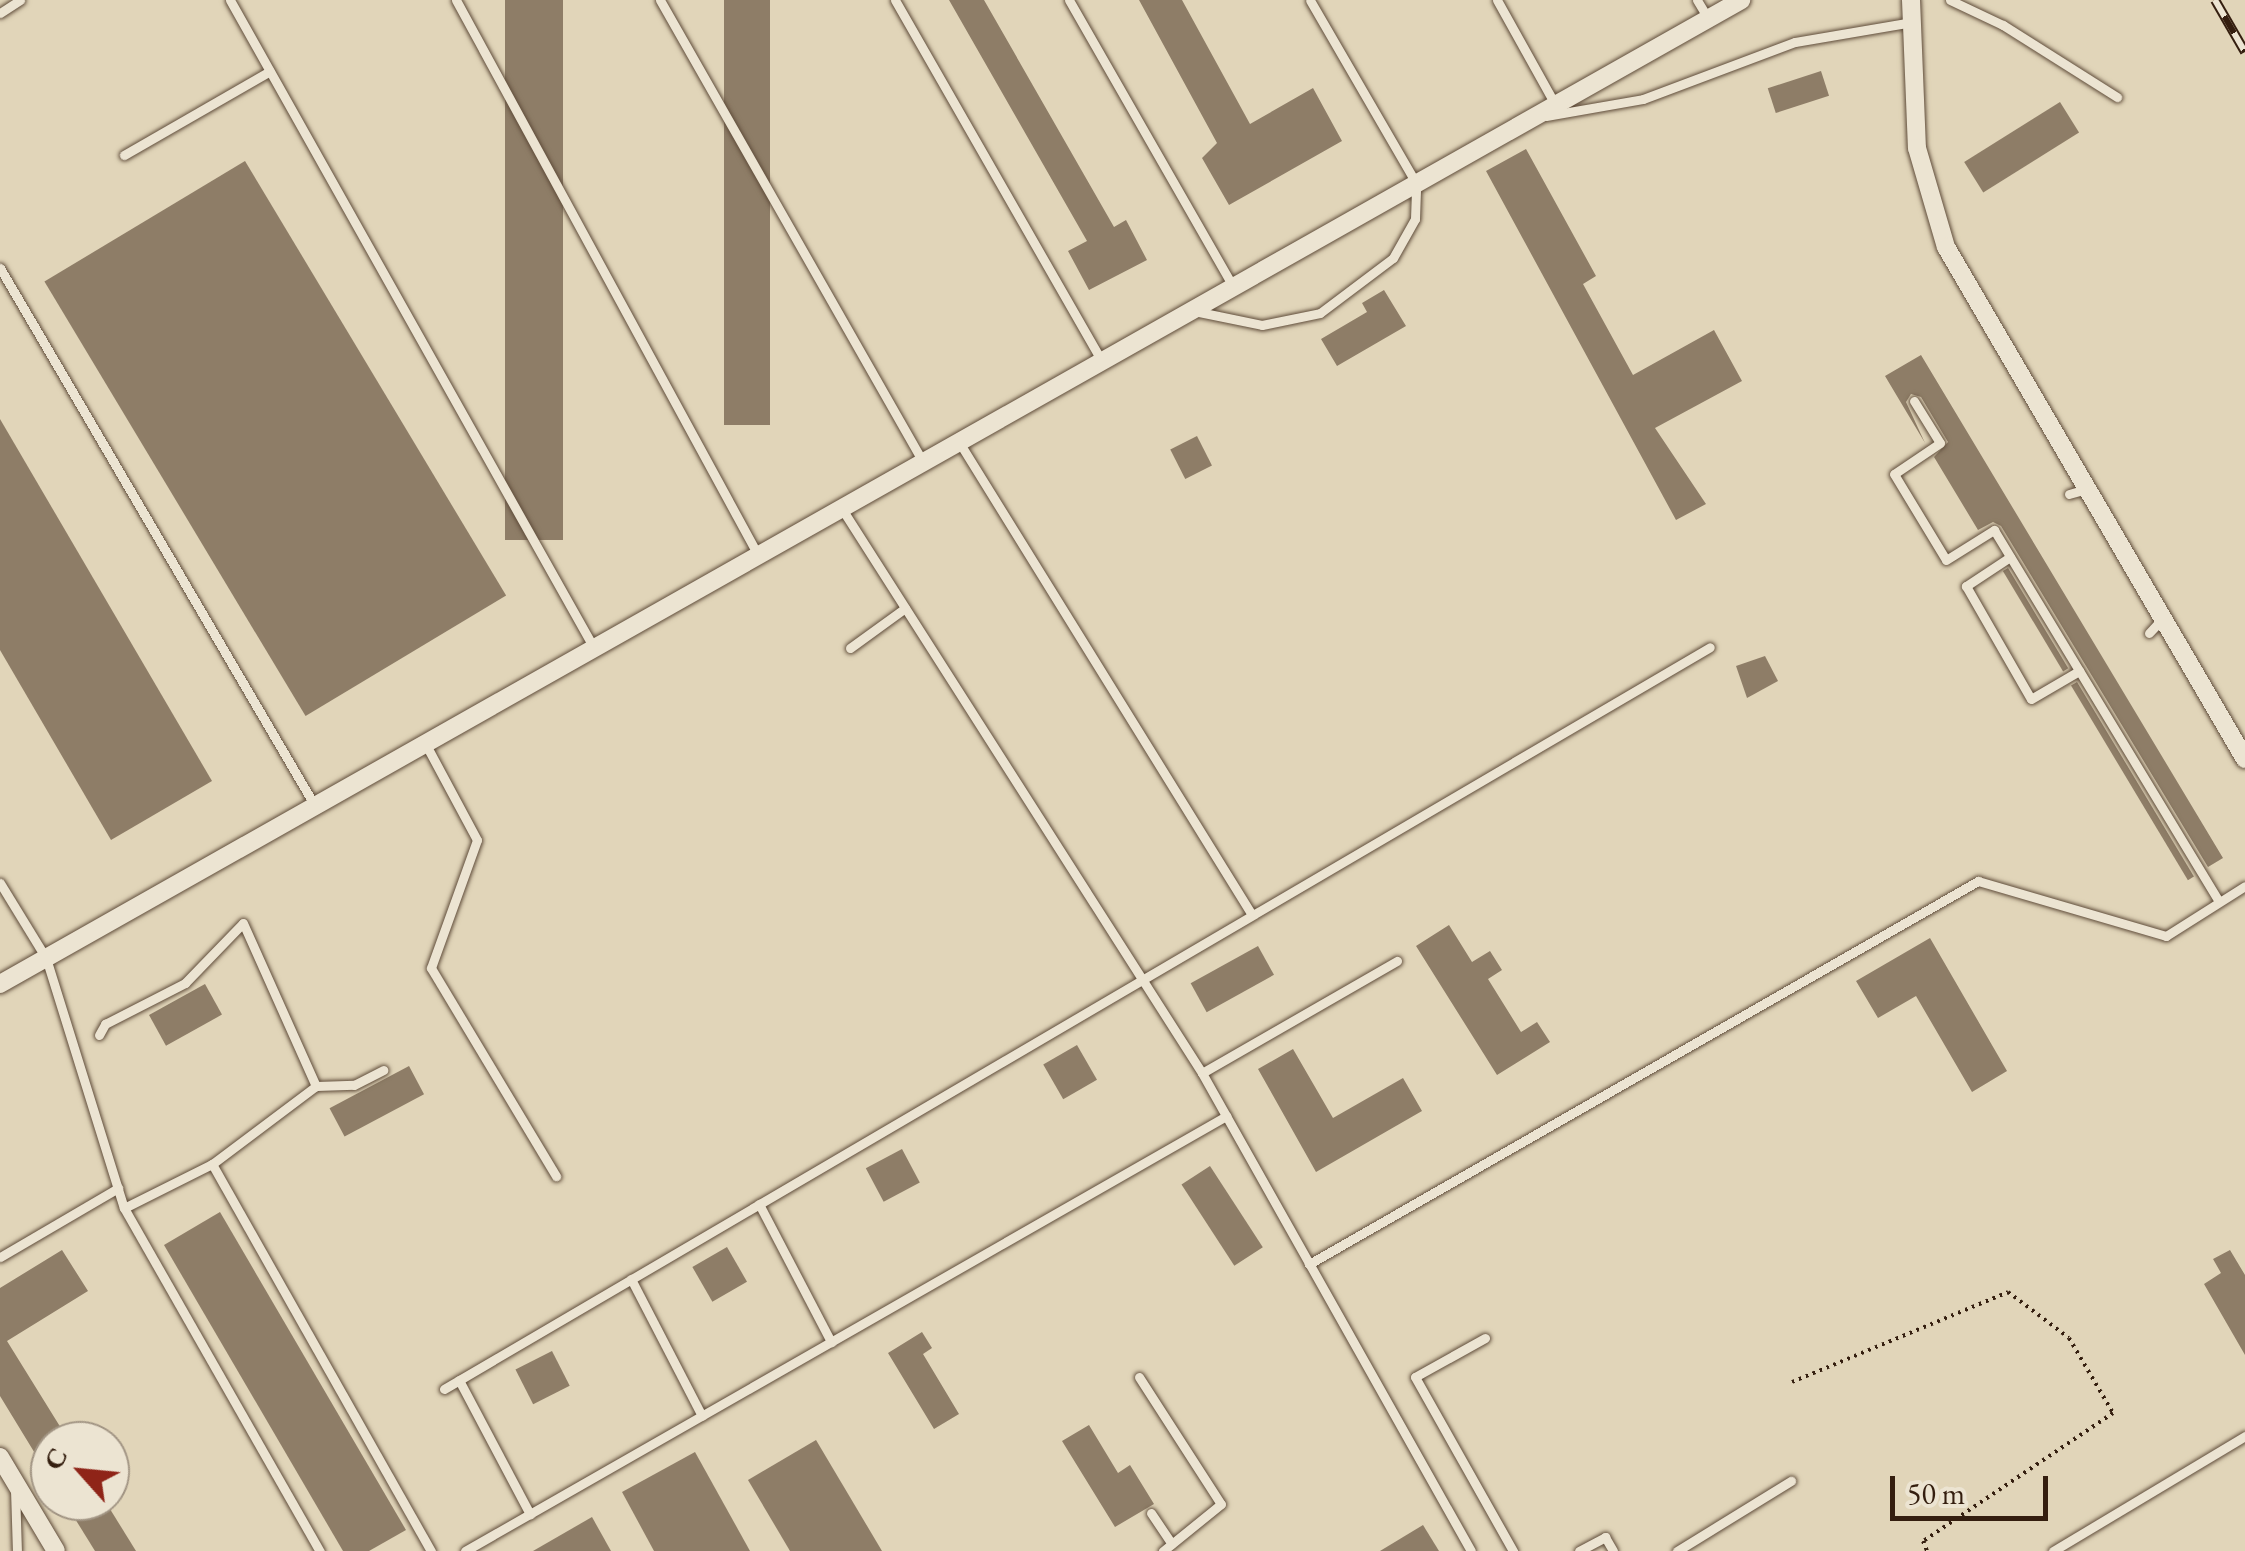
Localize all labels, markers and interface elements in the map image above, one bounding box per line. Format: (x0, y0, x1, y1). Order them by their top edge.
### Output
north arrow (30, 1421, 130, 1521)
text: С (35, 1441, 76, 1475)
scale bar (1895, 1456, 2052, 1518)
text: 50 m (1907, 1474, 1965, 1513)

